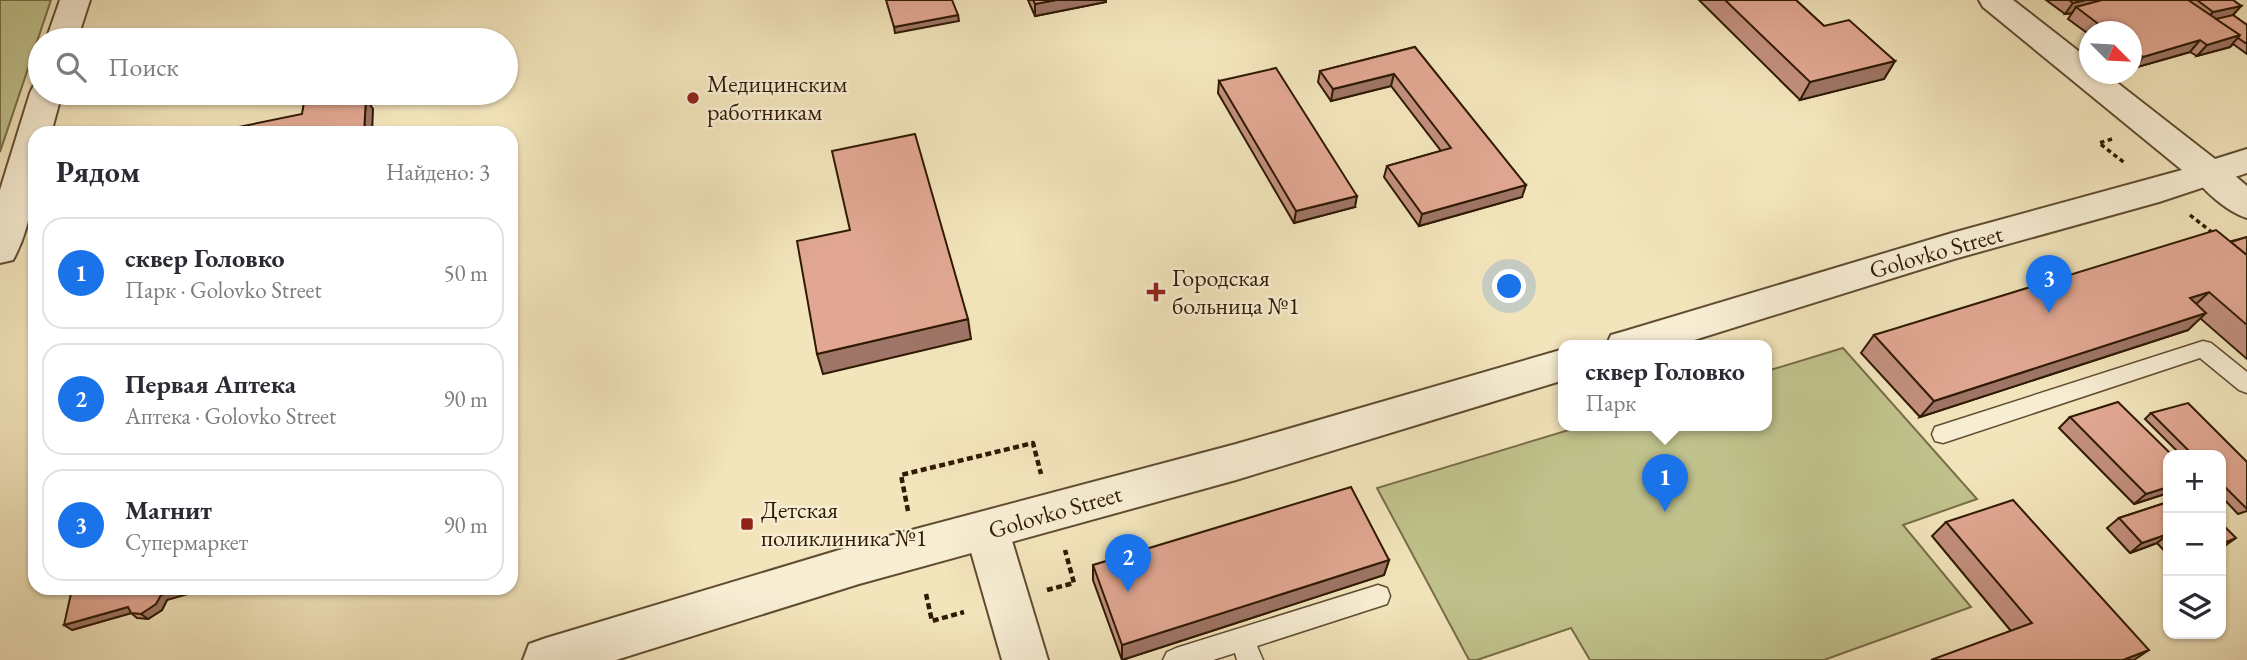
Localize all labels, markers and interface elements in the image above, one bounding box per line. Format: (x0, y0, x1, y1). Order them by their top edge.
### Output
north arrow (2079, 21, 2142, 84)
search box (28, 28, 518, 105)
icon: search (52, 48, 90, 86)
text: Поиск (108, 50, 179, 84)
place label: Медицинским работникам (707, 68, 847, 127)
marker: Медицинским работникам (685, 90, 701, 106)
text: Рядом (56, 152, 140, 191)
text: Найдено: 3 (386, 157, 490, 187)
street label: Golovko Street (1866, 218, 2007, 285)
text: сквер Головко (125, 241, 285, 275)
pin: 3 (2026, 255, 2072, 313)
text: 1 (75, 258, 87, 288)
text: 50 m (443, 258, 488, 288)
place label: Городская больница №1 (1172, 262, 1300, 321)
your location (1492, 269, 1526, 303)
text: Парк · Golovko Street (125, 275, 322, 305)
marker: Городская больница №1 (1146, 282, 1166, 302)
popup (1558, 340, 1772, 431)
text: сквер Головко (1585, 354, 1745, 388)
text: Первая Аптека (125, 367, 296, 401)
text: 2 (75, 384, 87, 414)
text: 90 m (443, 384, 488, 414)
text: Парк (1585, 388, 1636, 418)
text: Аптека · Golovko Street (125, 401, 336, 431)
map controls (2163, 450, 2226, 639)
button: + (2163, 450, 2226, 513)
pin: 1 (1642, 454, 1688, 512)
street label: Golovko Street (985, 478, 1126, 545)
text: Магнит (125, 493, 212, 527)
place label: Детская поликлиника №1 (761, 494, 927, 553)
text: 3 (75, 510, 87, 540)
text: 90 m (443, 510, 488, 540)
button: − (2163, 513, 2226, 576)
marker: Детская поликлиника №1 (739, 516, 755, 532)
text: Супермаркет (125, 527, 248, 557)
pin: 2 (1105, 534, 1151, 592)
button: layers (2163, 576, 2226, 639)

